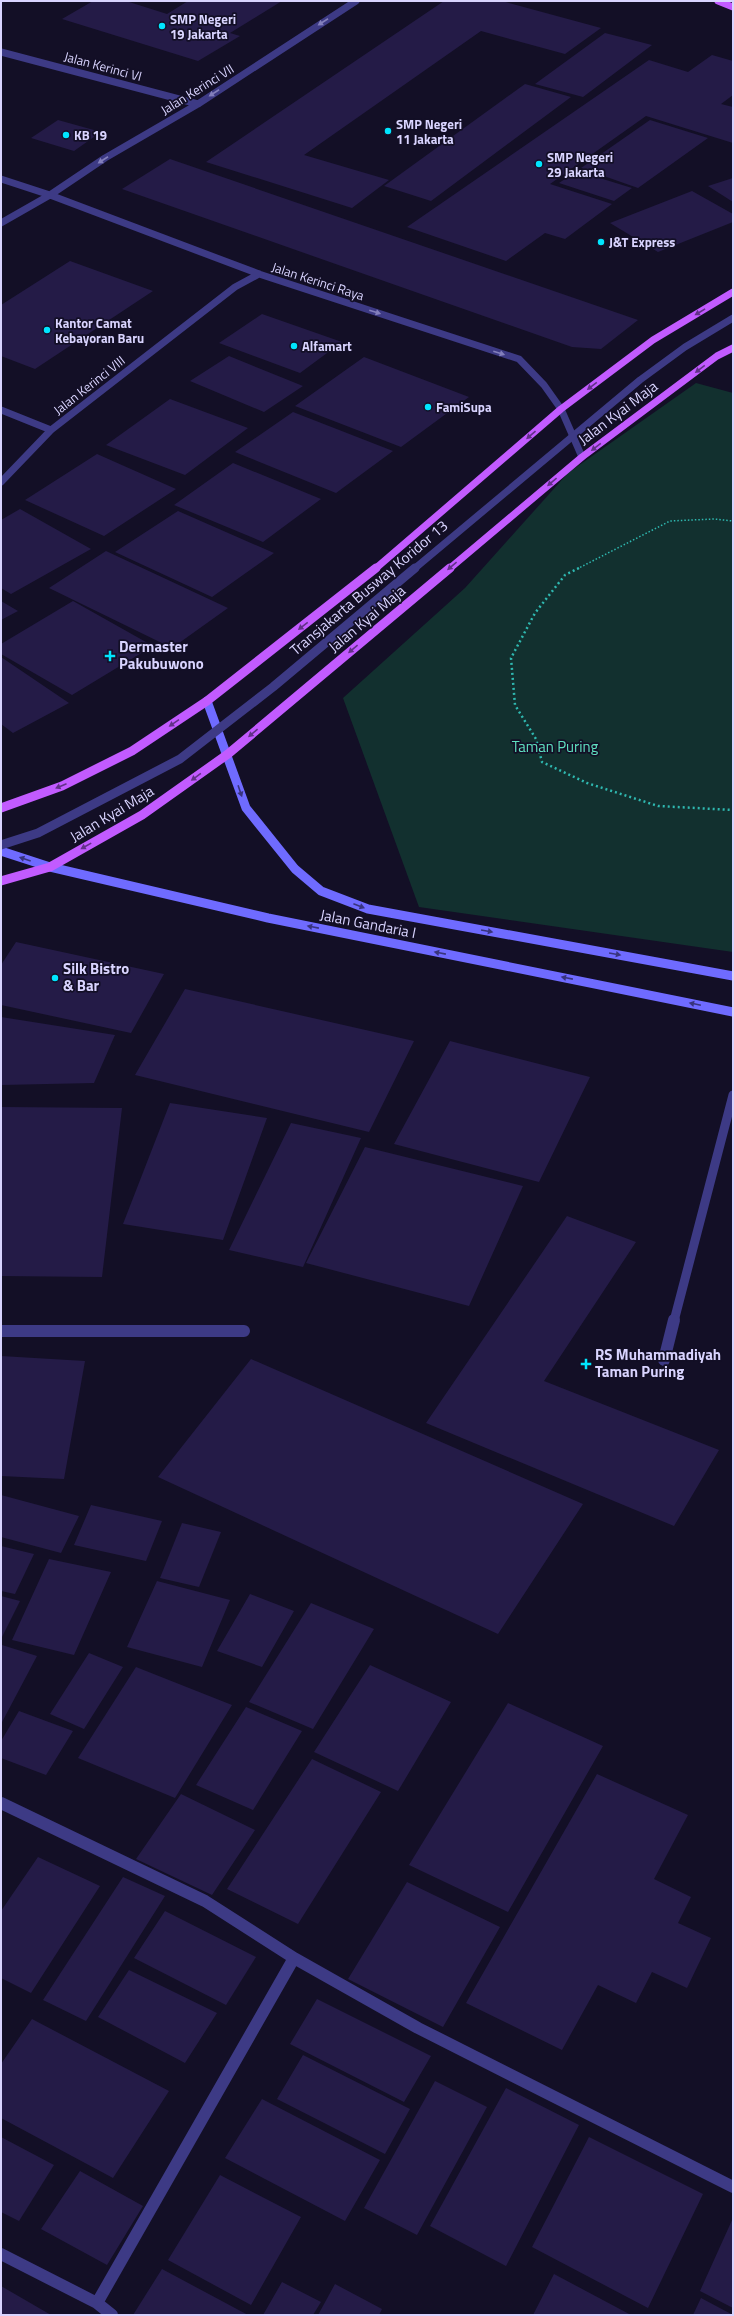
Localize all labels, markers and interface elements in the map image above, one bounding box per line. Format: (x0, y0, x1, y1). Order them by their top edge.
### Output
place label: SMP Negeri 19 Jakarta (170, 9, 236, 44)
one-way arrow (318, 18, 328, 26)
marker: SMP Negeri 19 Jakarta (157, 21, 167, 31)
street label: Jalan Kerinci VI (62, 46, 144, 86)
street label: Jalan Kerinci VII (156, 59, 238, 119)
one-way arrow (209, 89, 219, 97)
place label: SMP Negeri 11 Jakarta (396, 114, 462, 149)
place label: KB 19 (74, 125, 107, 145)
marker: SMP Negeri 11 Jakarta (383, 126, 393, 136)
marker: KB 19 (61, 130, 71, 140)
place label: SMP Negeri 29 Jakarta (547, 147, 613, 182)
one-way arrow (97, 156, 109, 163)
marker: SMP Negeri 29 Jakarta (534, 159, 544, 169)
place label: J&T Express (609, 232, 675, 252)
marker: J&T Express (596, 237, 606, 247)
street label: Jalan Kerinci Raya (269, 257, 367, 306)
one-way arrow (694, 309, 706, 316)
one-way arrow (370, 310, 382, 316)
place label: Kantor Camat Kebayoran Baru (55, 313, 144, 348)
marker: Kantor Camat Kebayoran Baru (42, 325, 52, 335)
place label: Alfamart (302, 336, 352, 356)
marker: Alfamart (289, 341, 299, 351)
one-way arrow (493, 350, 505, 356)
street label: Jalan Kerinci VIII (49, 351, 129, 419)
one-way arrow (695, 365, 706, 373)
street label: Jalan Kyai Maja (573, 375, 663, 450)
one-way arrow (587, 382, 598, 390)
place label: FamiSupa (436, 397, 492, 417)
marker: FamiSupa (423, 402, 433, 412)
one-way arrow (526, 430, 537, 439)
one-way arrow (591, 442, 602, 451)
one-way arrow (547, 478, 557, 487)
street label: Transjakarta Busway Koridor 13 (285, 514, 453, 661)
one-way arrow (447, 561, 458, 570)
street label: Jalan Kyai Maja (323, 579, 411, 658)
one-way arrow (297, 621, 308, 630)
place label: Dermaster Pakubuwono (119, 635, 204, 675)
one-way arrow (347, 645, 358, 654)
marker: Dermaster Pakubuwono (104, 650, 116, 662)
one-way arrow (169, 719, 179, 727)
one-way arrow (248, 728, 258, 737)
park label: Taman Puring (512, 735, 599, 758)
one-way arrow (191, 772, 201, 780)
street label: Jalan Kyai Maja (65, 779, 159, 848)
one-way arrow (55, 783, 66, 789)
one-way arrow (237, 785, 243, 797)
one-way arrow (81, 843, 92, 850)
one-way arrow (19, 856, 31, 862)
street label: Jalan Gandaria I (318, 903, 418, 944)
one-way arrow (354, 904, 366, 910)
one-way arrow (306, 924, 319, 930)
one-way arrow (481, 928, 493, 934)
one-way arrow (434, 949, 446, 955)
one-way arrow (609, 952, 621, 958)
place label: Silk Bistro & Bar (63, 957, 129, 997)
marker: Silk Bistro & Bar (50, 973, 60, 983)
one-way arrow (561, 975, 574, 981)
one-way arrow (689, 1001, 701, 1007)
place label: RS Muhammadiyah Taman Puring (595, 1343, 721, 1383)
marker: RS Muhammadiyah Taman Puring (580, 1358, 592, 1370)

